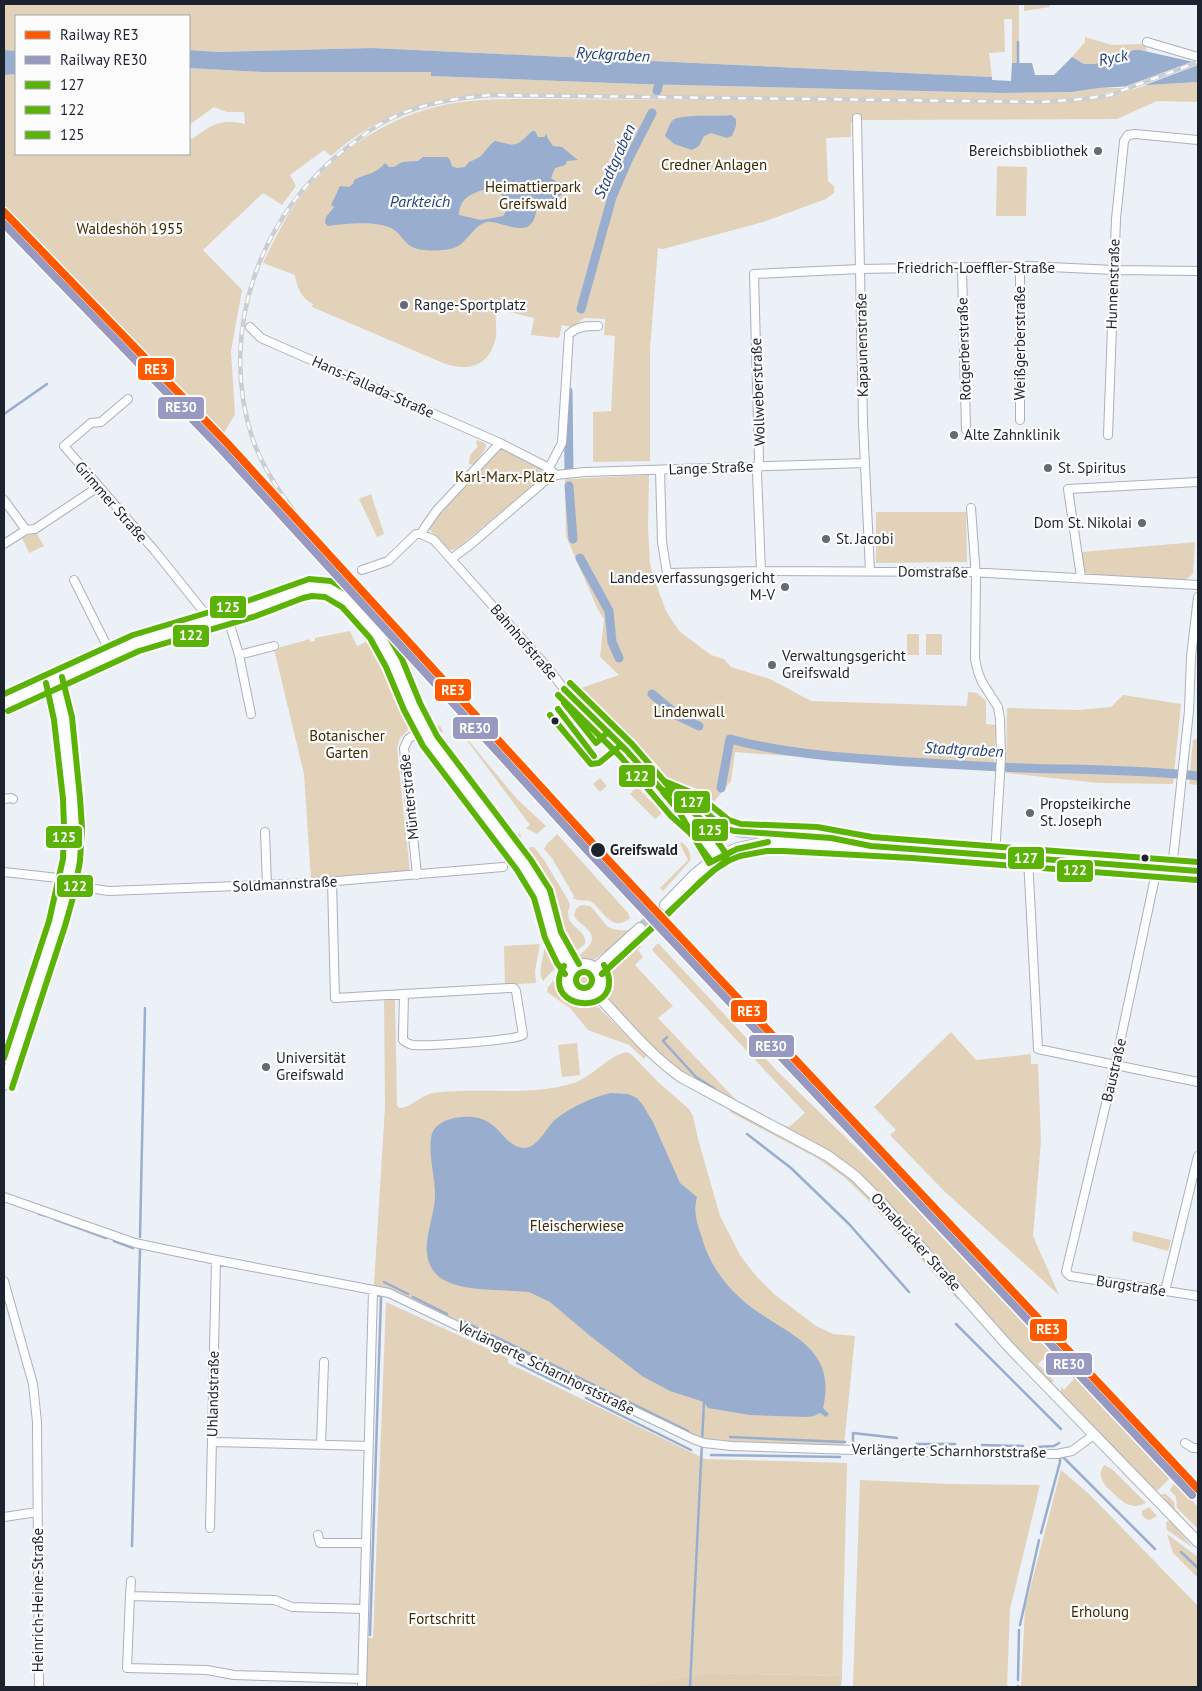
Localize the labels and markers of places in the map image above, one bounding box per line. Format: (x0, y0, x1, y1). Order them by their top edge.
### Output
place label: Bereichsbibliothek (969, 141, 1089, 160)
marker: Bereichsbibliothek (1092, 145, 1104, 157)
place label: Range-Sportplatz (414, 295, 526, 314)
marker: Range-Sportplatz (398, 299, 410, 311)
place label: Alte Zahnklinik (964, 425, 1061, 444)
marker: Alte Zahnklinik (948, 429, 960, 441)
place label: St. Spiritus (1058, 458, 1126, 477)
marker: St. Spiritus (1042, 462, 1054, 474)
place label: Dom St. Nikolai (1034, 513, 1132, 532)
marker: Dom St. Nikolai (1136, 517, 1148, 529)
place label: St. Jacobi (836, 529, 894, 548)
marker: St. Jacobi (820, 533, 832, 545)
place label: Landesverfassungsgericht M-V (610, 568, 775, 604)
marker: Landesverfassungsgericht M-V (779, 581, 791, 593)
place label: Verwaltungsgericht Greifswald (781, 646, 906, 682)
marker: Verwaltungsgericht Greifswald (766, 659, 778, 671)
unlabelled marker (550, 716, 560, 726)
place label: Propsteikirche St. Joseph (1040, 794, 1131, 830)
marker: Propsteikirche St. Joseph (1024, 807, 1036, 819)
place label: Greifswald (610, 840, 678, 859)
marker: Greifswald (589, 841, 607, 859)
unlabelled marker (1140, 853, 1150, 863)
place label: Universität Greifswald (276, 1048, 346, 1084)
marker: Universität Greifswald (260, 1061, 272, 1073)

